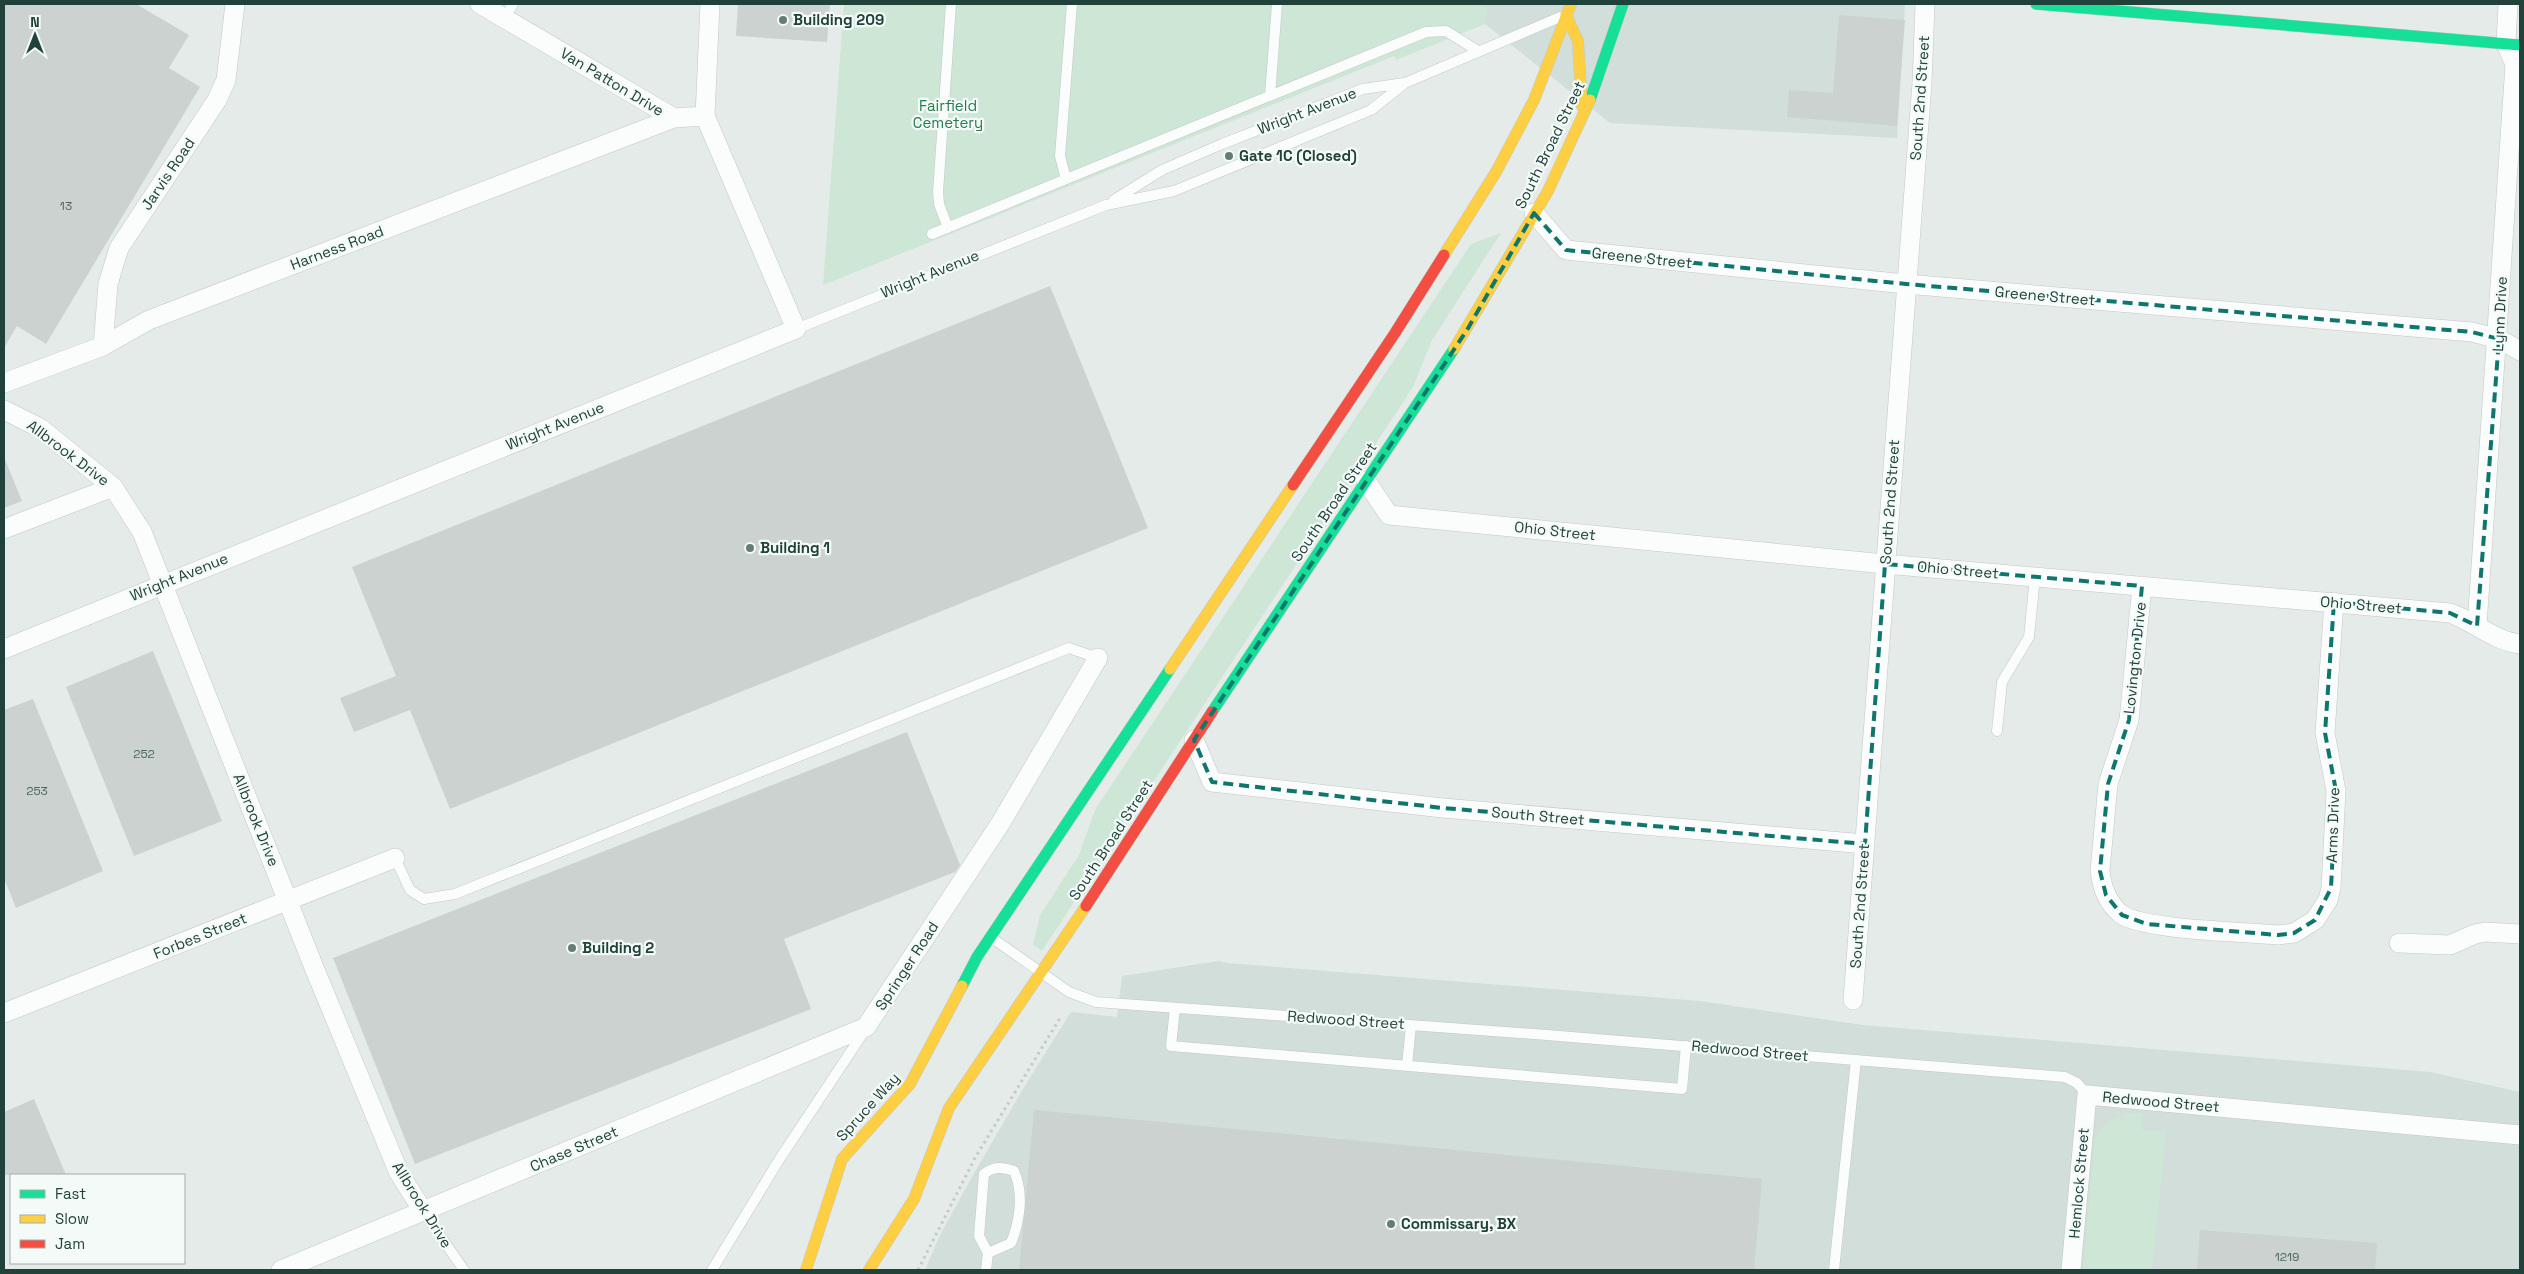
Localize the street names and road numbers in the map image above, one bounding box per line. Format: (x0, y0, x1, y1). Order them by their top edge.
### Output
street label: South 2nd Street (1906, 35, 1933, 161)
street label: Van Patton Drive (557, 43, 668, 120)
street label: South Broad Street (1510, 78, 1589, 212)
street label: Wright Avenue (1255, 83, 1359, 138)
street label: Jarvis Road (136, 134, 199, 214)
street label: Harness Road (287, 221, 386, 274)
street label: Greene Street (1591, 243, 1693, 272)
street label: Wright Avenue (878, 245, 982, 302)
street label: Lynn Drive (2488, 276, 2511, 352)
street label: Greene Street (1994, 282, 2096, 309)
street label: Wright Avenue (503, 397, 607, 454)
street label: Allbrook Drive (23, 415, 113, 490)
street label: South Broad Street (1287, 438, 1381, 565)
street label: South 2nd Street (1876, 439, 1903, 565)
street label: Ohio Street (1513, 517, 1597, 544)
street label: Wright Avenue (127, 548, 231, 605)
street label: Ohio Street (1916, 556, 2000, 583)
street label: Ohio Street (2319, 591, 2403, 618)
street label: Lovington Drive (2119, 601, 2150, 715)
street label: Allbrook Drive (229, 771, 284, 869)
street label: South Broad Street (1065, 776, 1157, 904)
street label: Arms Drive (2322, 787, 2343, 863)
street label: South Street (1491, 802, 1586, 829)
street label: South 2nd Street (1846, 843, 1873, 969)
street label: Forbes Street (150, 908, 249, 963)
street label: Springer Road (871, 918, 942, 1014)
street label: Redwood Street (1287, 1006, 1406, 1033)
street label: Redwood Street (1691, 1036, 1810, 1065)
street label: Spruce Way (832, 1068, 903, 1145)
street label: Redwood Street (2102, 1087, 2221, 1116)
street label: Chase Street (527, 1121, 621, 1176)
street label: Hemlock Street (2064, 1127, 2093, 1239)
street label: Allbrook Drive (388, 1158, 457, 1252)

